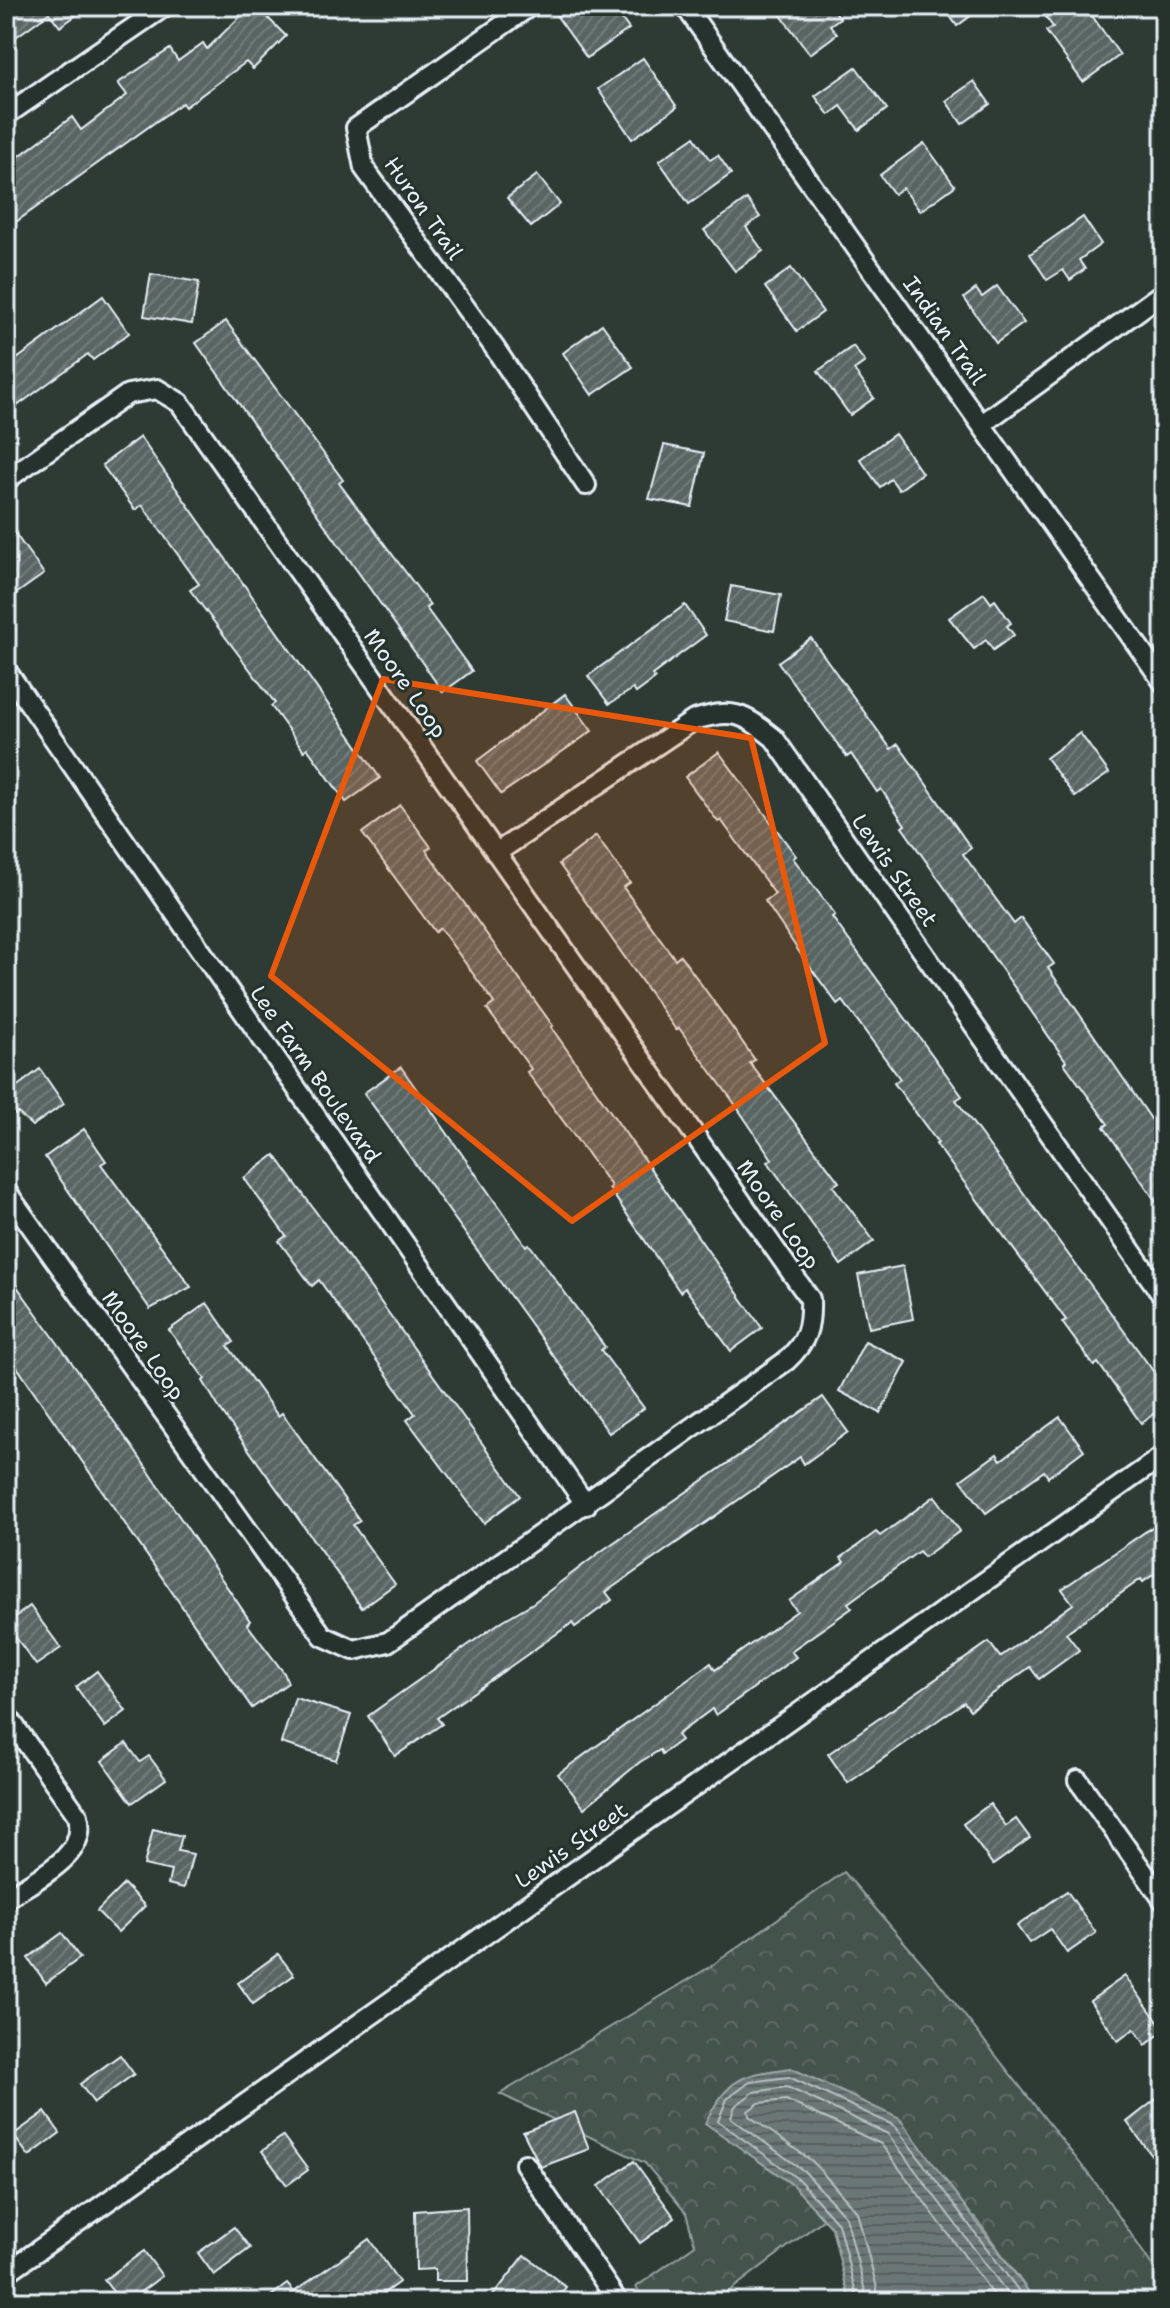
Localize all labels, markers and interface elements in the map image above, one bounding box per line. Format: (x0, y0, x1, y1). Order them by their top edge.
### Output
street label: Huron Trail (378, 151, 470, 266)
street label: Indian Trail (897, 270, 993, 391)
street label: Moore Loop (357, 623, 454, 744)
street label: Lewis Street (845, 808, 944, 932)
street label: Lee Farm Boulevard (243, 980, 388, 1169)
street label: Moore Loop (730, 1154, 827, 1275)
street label: Moore Loop (95, 1285, 192, 1406)
street label: Lewis Street (509, 1796, 633, 1895)

